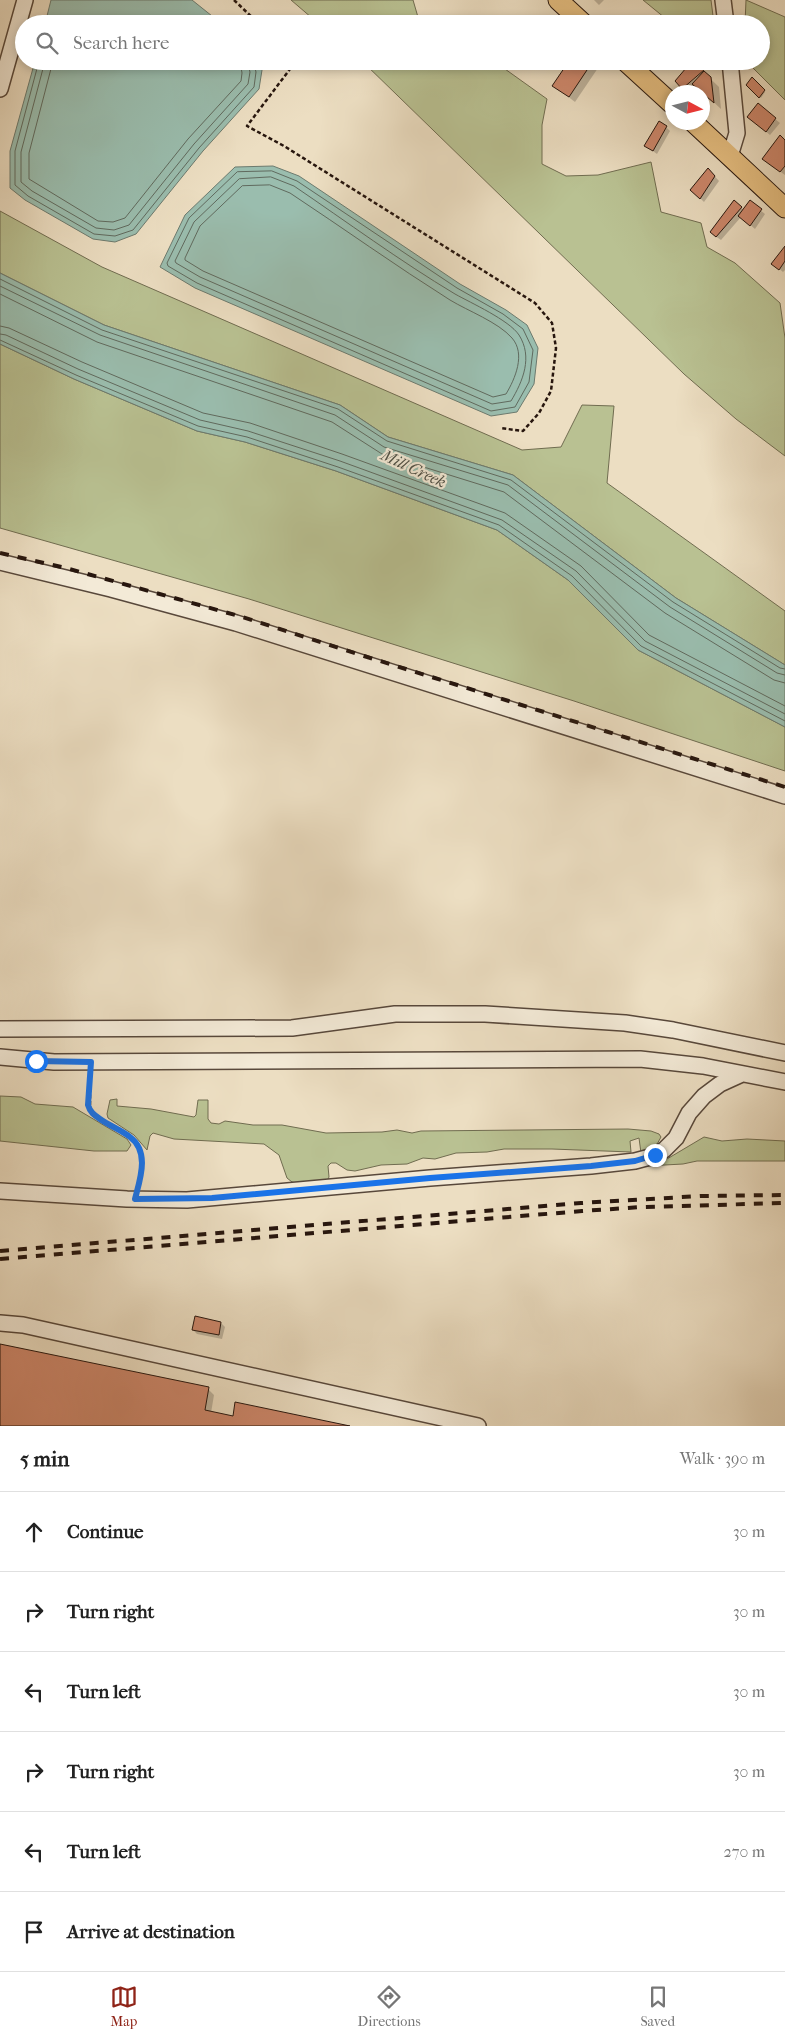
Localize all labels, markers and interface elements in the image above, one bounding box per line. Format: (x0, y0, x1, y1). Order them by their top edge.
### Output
search box (15, 15, 770, 70)
icon: search (33, 29, 61, 57)
text: Search here (73, 32, 169, 54)
north arrow (665, 85, 710, 130)
water label: Mill Creek (378, 445, 449, 492)
route start (25, 1050, 48, 1073)
route end (644, 1144, 667, 1167)
text: 5 min (20, 1447, 69, 1471)
text: Walk · 390 m (680, 1449, 765, 1468)
icon: ahead (20, 1518, 48, 1546)
text: Continue (67, 1521, 143, 1543)
text: 30 m (733, 1522, 765, 1541)
icon: right (20, 1598, 48, 1626)
text: Turn right (67, 1601, 154, 1623)
text: 30 m (733, 1602, 765, 1621)
icon: left (20, 1678, 48, 1706)
text: Turn left (67, 1681, 141, 1703)
text: 30 m (733, 1682, 765, 1701)
icon: right (20, 1758, 48, 1786)
text: Turn right (67, 1761, 154, 1783)
text: 30 m (733, 1762, 765, 1781)
icon: left (20, 1838, 48, 1866)
text: Turn left (67, 1841, 141, 1863)
text: 270 m (724, 1842, 765, 1861)
icon: arrive (20, 1918, 48, 1946)
text: Arrive at destination (67, 1921, 235, 1943)
tab: Map (110, 1983, 138, 2030)
tab: Directions (358, 1983, 421, 2030)
tab: Saved (640, 1983, 675, 2030)

